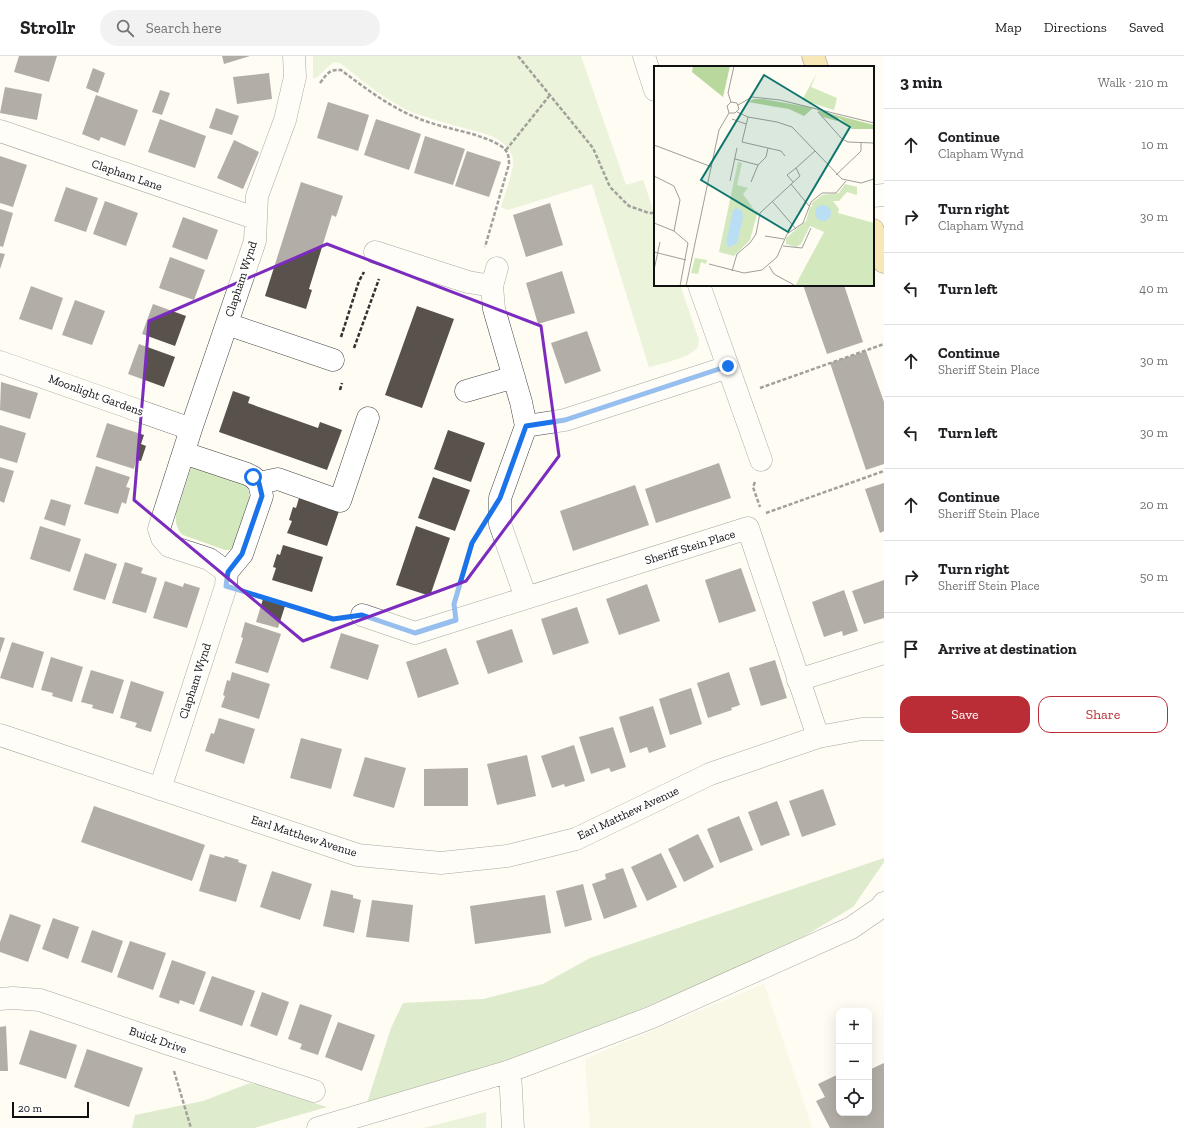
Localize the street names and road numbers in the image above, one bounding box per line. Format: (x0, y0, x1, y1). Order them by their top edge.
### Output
street label: Clapham Lane (90, 156, 164, 194)
street label: Clapham Wynd (222, 239, 260, 319)
street label: Moonlight Gardens (47, 371, 145, 419)
street label: Sheriff Stein Place (643, 526, 737, 567)
street label: Clapham Wynd (176, 641, 214, 721)
street label: Earl Matthew Avenue (575, 783, 681, 843)
street label: Earl Matthew Avenue (249, 812, 359, 860)
street label: Buick Drive (127, 1024, 189, 1057)

